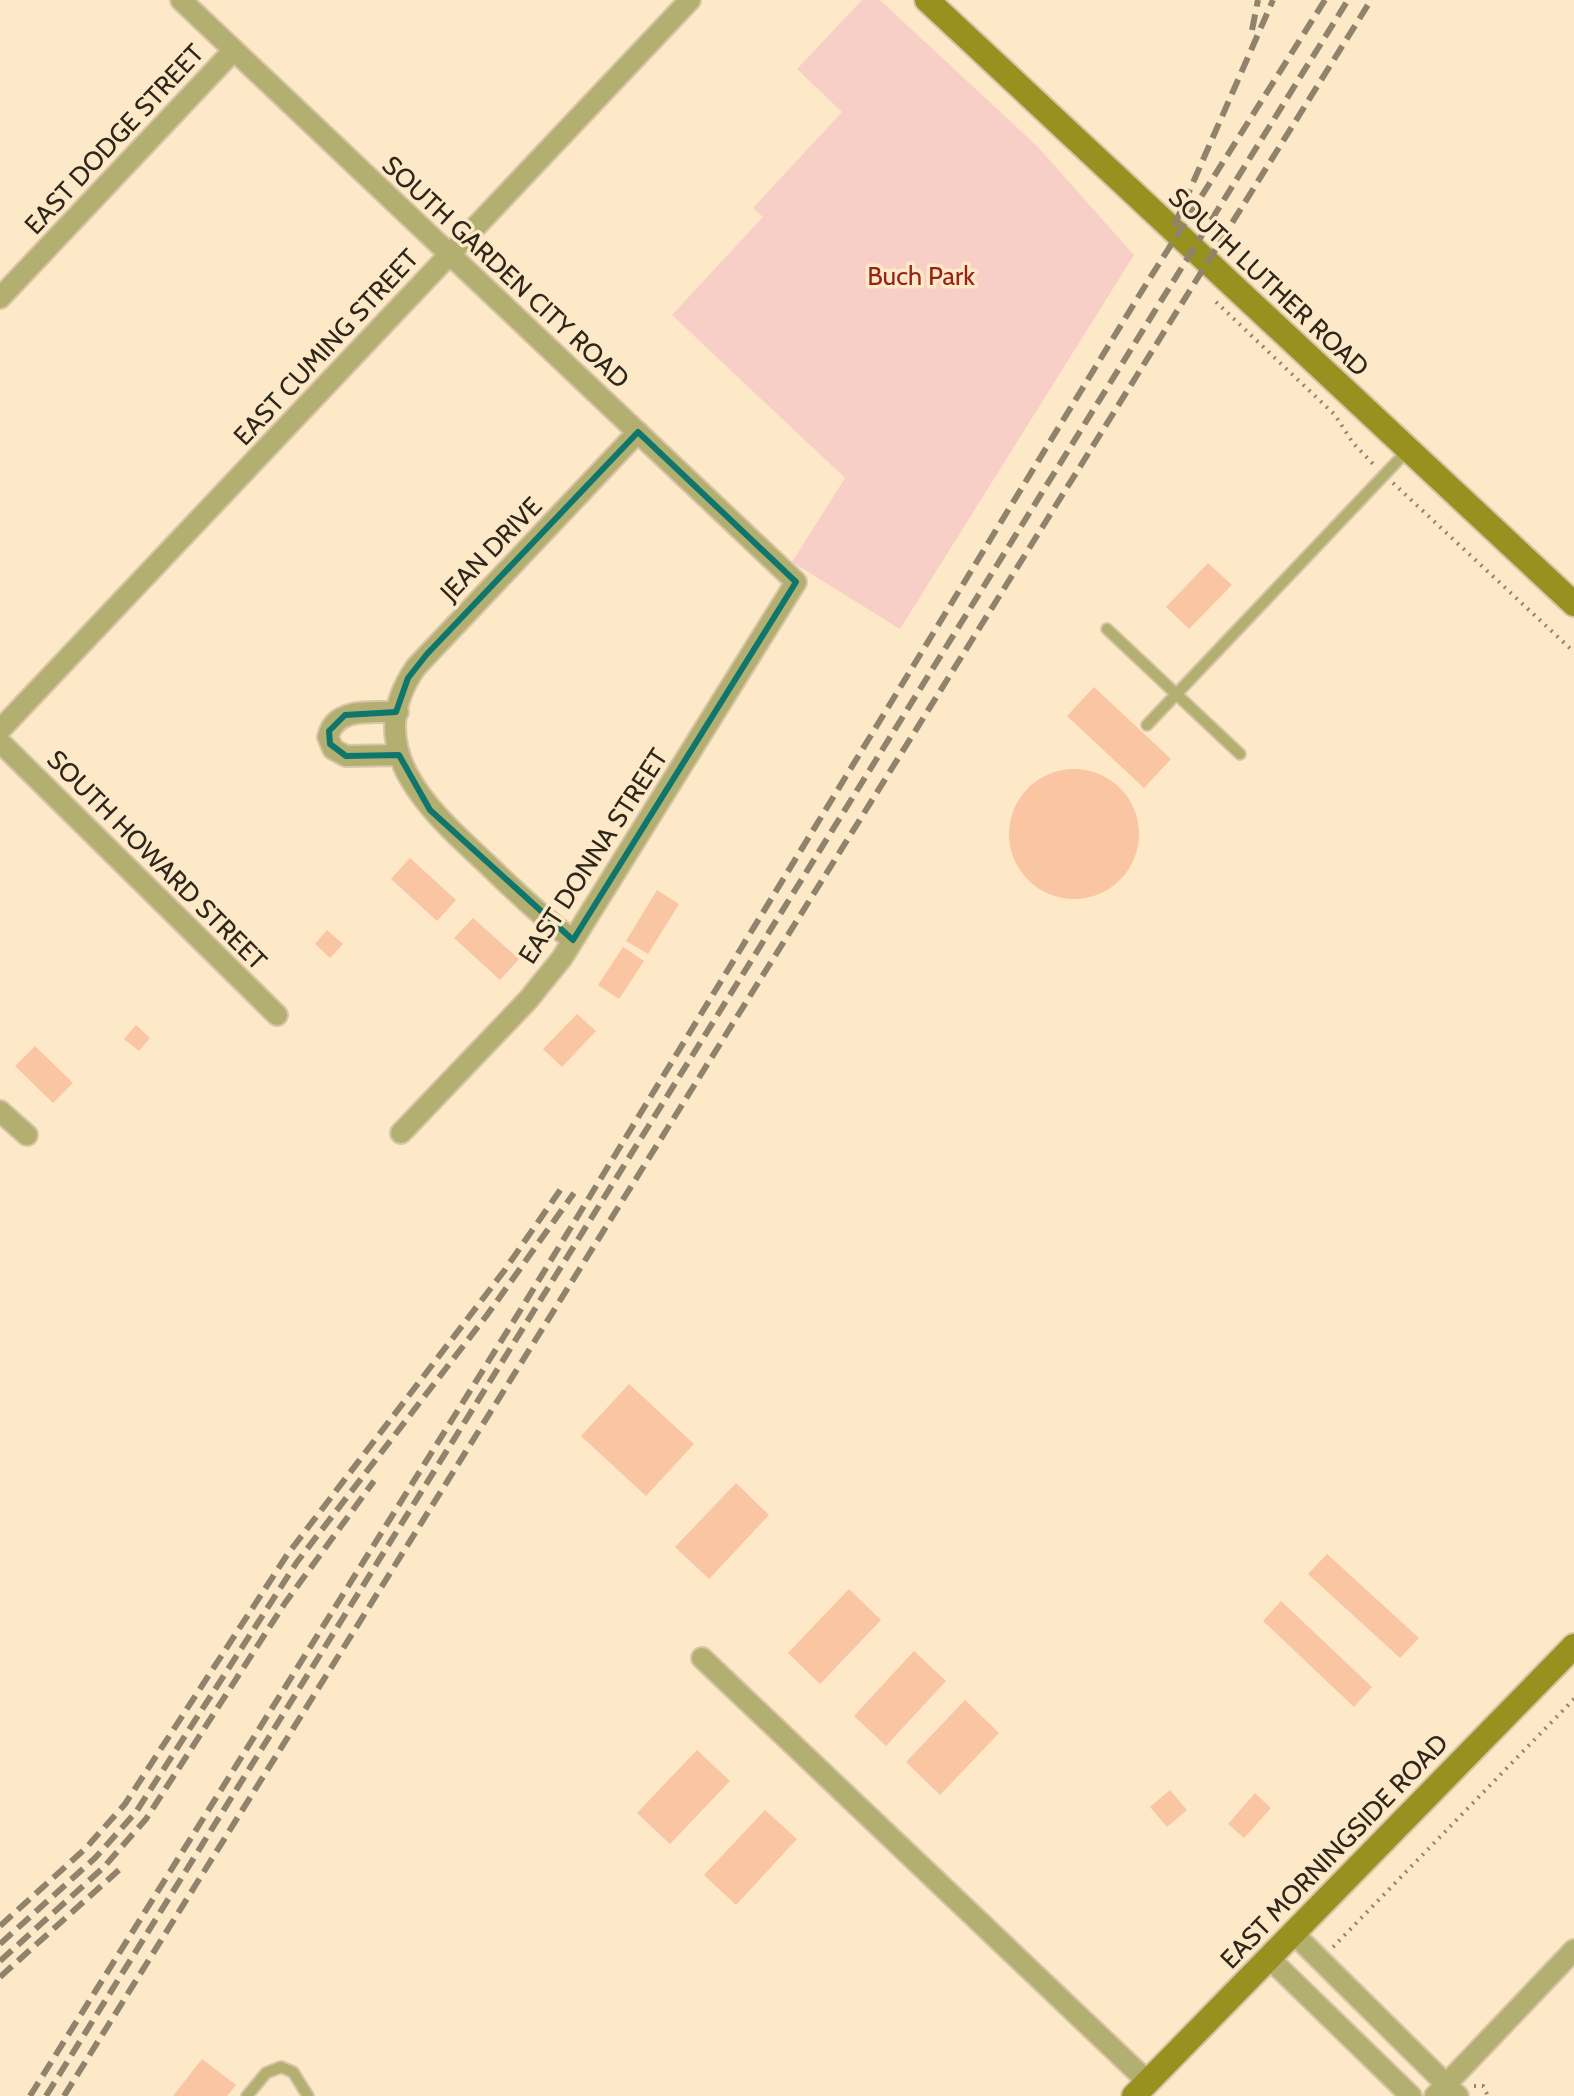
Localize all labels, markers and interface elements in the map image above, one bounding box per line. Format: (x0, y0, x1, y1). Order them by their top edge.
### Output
street label: EAST DODGE STREET (18, 37, 210, 241)
street label: SOUTH GARDEN CITY ROAD (376, 149, 636, 395)
street label: SOUTH LUTHER ROAD (1162, 181, 1376, 383)
street label: EAST CUMING STREET (227, 242, 425, 452)
park label: Buch Park (867, 260, 975, 292)
street label: JEAN DRIVE (433, 490, 549, 609)
street label: EAST DONNA STREET (511, 742, 675, 970)
street label: SOUTH HOWARD STREET (40, 743, 274, 977)
street label: EAST MORNINGSIDE ROAD (1213, 1727, 1455, 1975)

